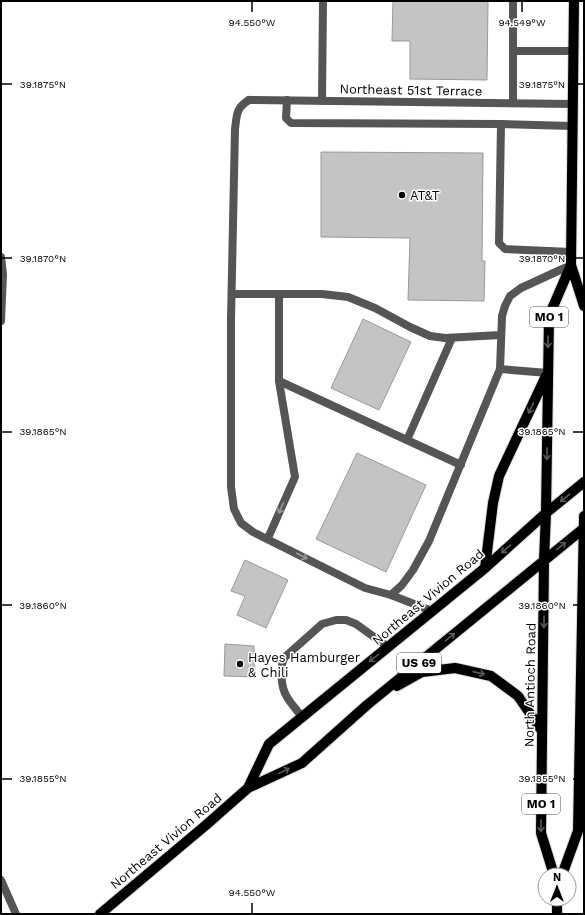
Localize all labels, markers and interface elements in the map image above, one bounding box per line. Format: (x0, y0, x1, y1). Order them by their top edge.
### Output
text: 94.550°W (229, 17, 276, 28)
text: 94.549°W (498, 17, 546, 28)
text: 39.1875°N (20, 79, 66, 90)
text: 39.1875°N (519, 79, 565, 90)
street label: Northeast 51st Terrace (340, 81, 482, 99)
place label: AT&T (410, 188, 440, 203)
marker: AT&T (397, 190, 407, 200)
text: 39.1870°N (20, 253, 66, 264)
text: 39.1870°N (519, 253, 565, 264)
road number: MO 1 (530, 307, 568, 327)
one-way arrow (544, 335, 552, 348)
one-way arrow (527, 402, 534, 414)
text: 39.1865°N (19, 426, 67, 437)
text: 39.1865°N (518, 426, 566, 437)
one-way arrow (543, 447, 551, 460)
one-way arrow (560, 493, 570, 502)
one-way arrow (277, 501, 284, 513)
one-way arrow (556, 542, 566, 551)
one-way arrow (501, 544, 512, 553)
street label: Northeast Vivion Road (369, 546, 487, 648)
one-way arrow (296, 553, 308, 561)
text: 39.1860°N (19, 600, 67, 611)
text: 39.1860°N (518, 600, 566, 611)
one-way arrow (540, 615, 547, 628)
street label: North Antioch Road (521, 623, 539, 747)
one-way arrow (444, 633, 455, 642)
place label: Hayes Hamburger & Chili (248, 650, 360, 680)
road number: US 69 (397, 653, 441, 673)
one-way arrow (369, 654, 379, 663)
marker: Hayes Hamburger & Chili (235, 659, 245, 669)
one-way arrow (473, 670, 486, 678)
one-way arrow (277, 767, 289, 775)
text: 39.1855°N (20, 773, 66, 784)
text: 39.1855°N (519, 773, 565, 784)
street label: Northeast Vivion Road (107, 790, 225, 892)
road number: MO 1 (522, 794, 560, 814)
one-way arrow (537, 819, 545, 832)
north arrow (537, 867, 577, 907)
text: N (553, 871, 561, 884)
text: 94.550°W (229, 887, 276, 898)

